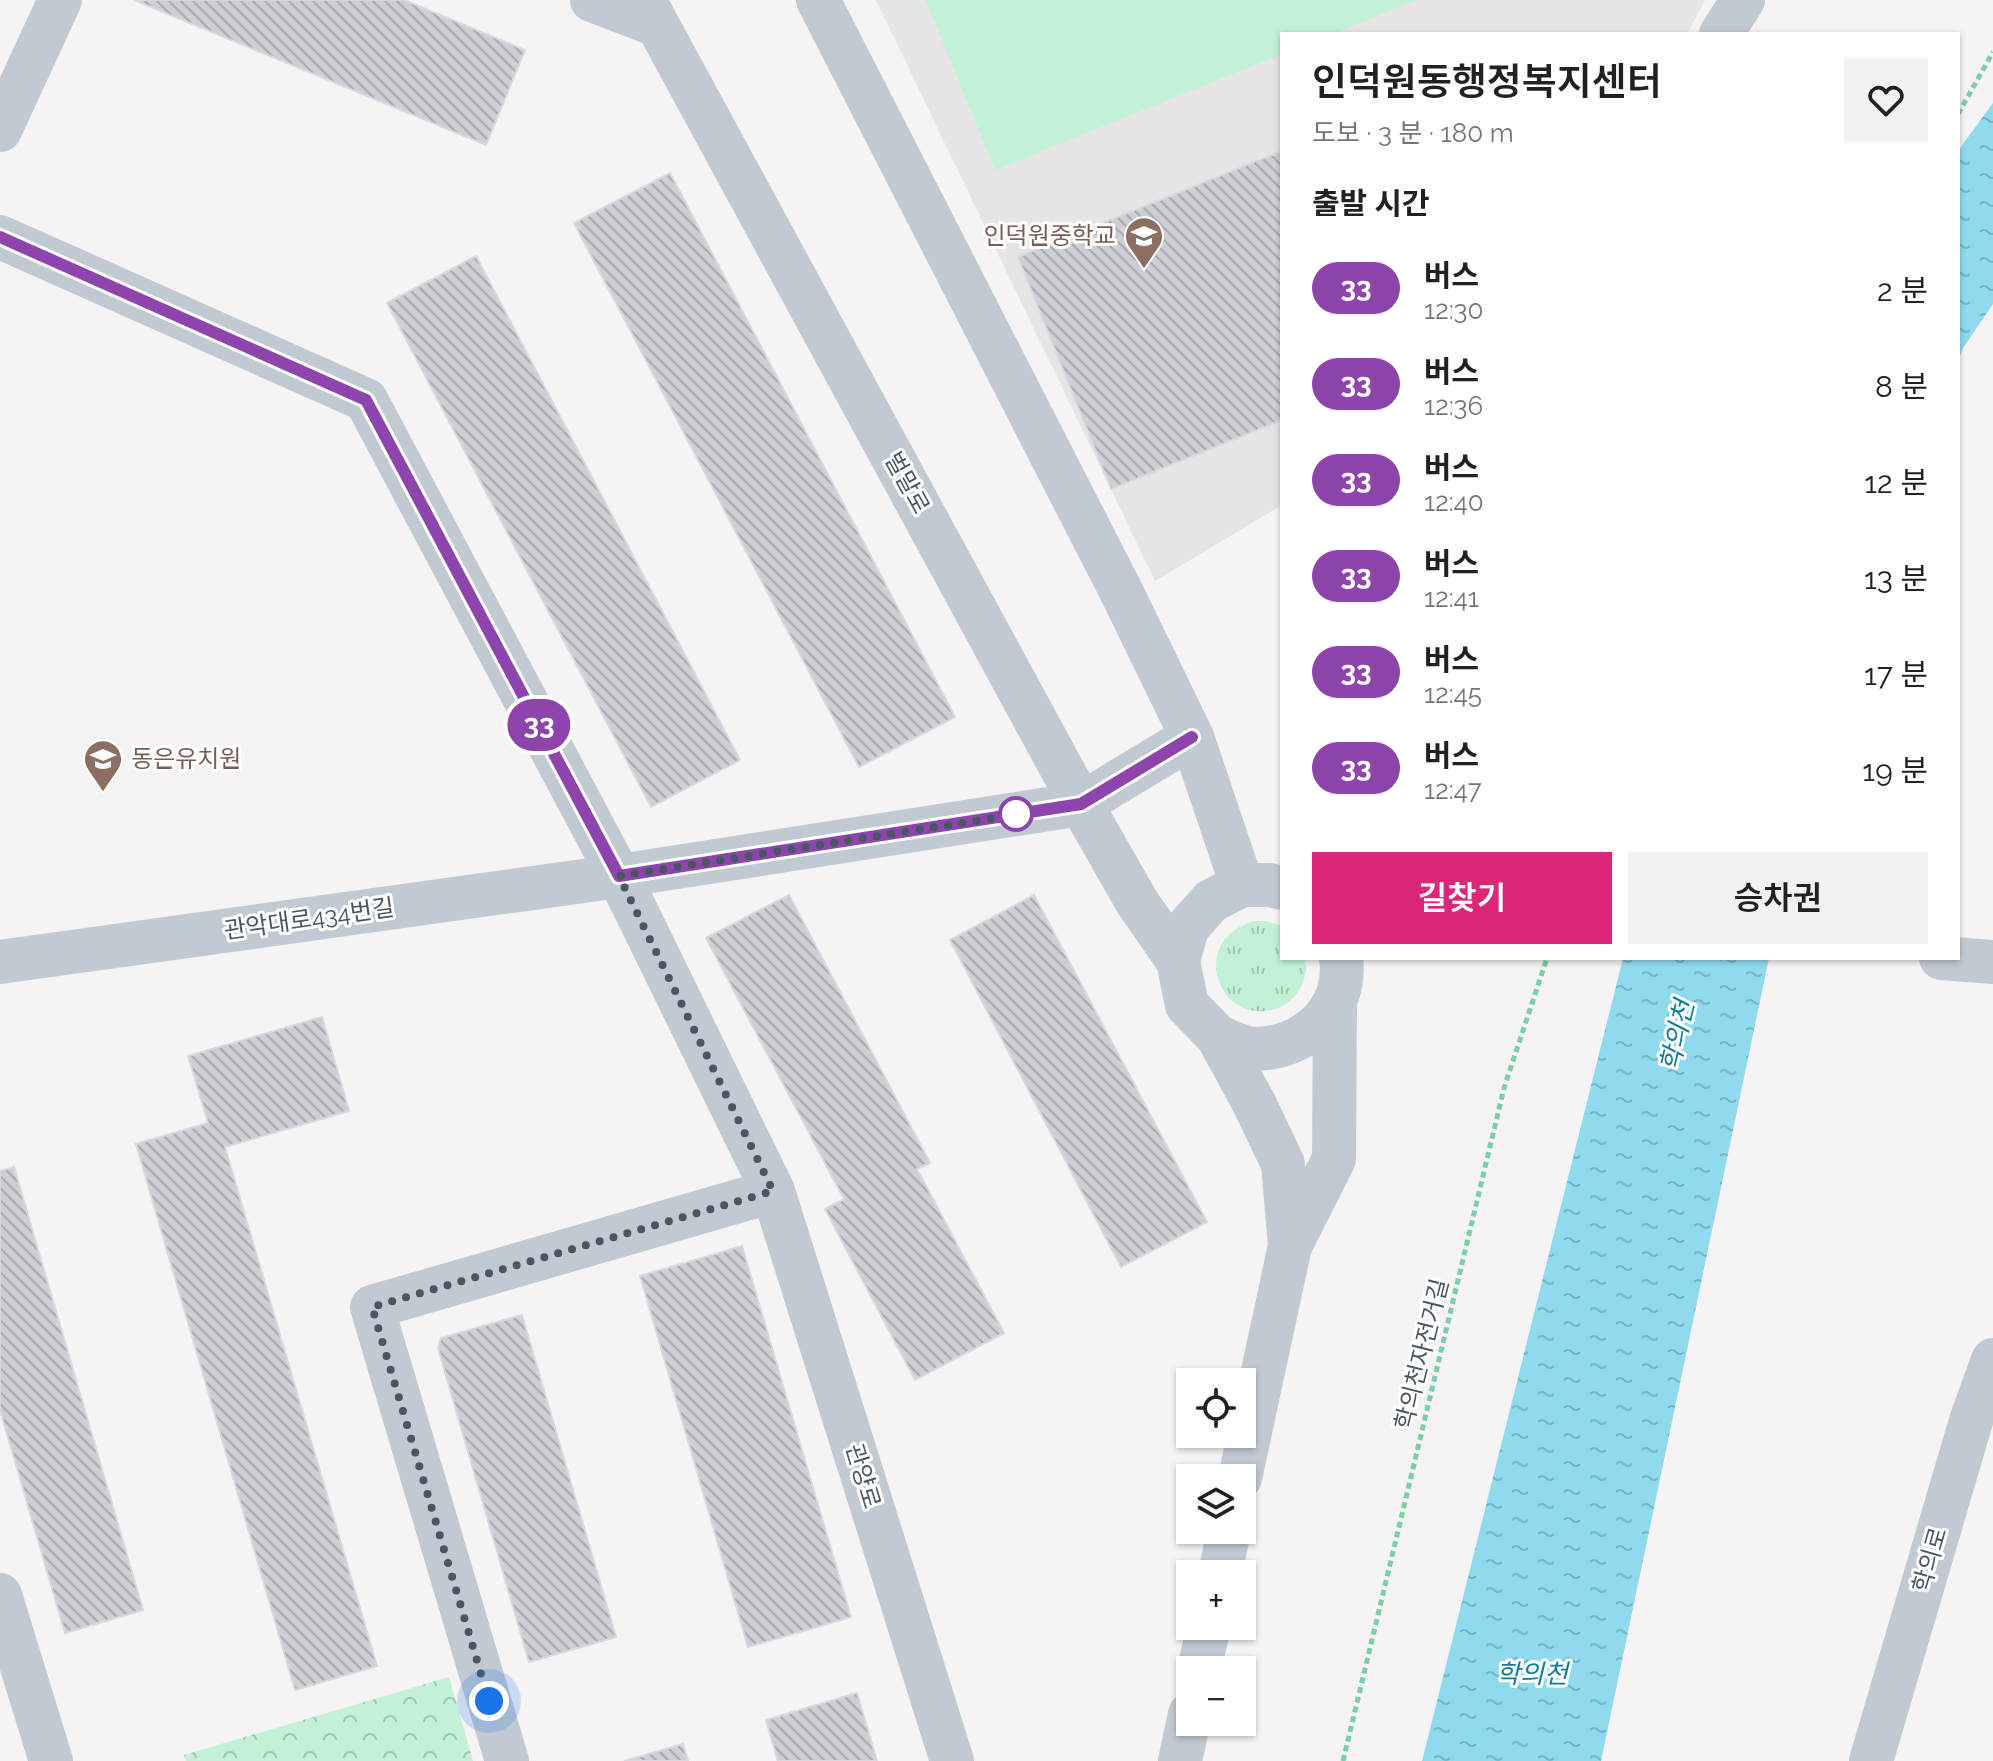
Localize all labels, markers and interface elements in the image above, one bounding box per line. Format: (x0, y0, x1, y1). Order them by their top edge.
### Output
button: heart (1844, 58, 1928, 142)
text: 인덕원동행정복지센터 (1312, 59, 1662, 104)
text: 도보 · 3 분 · 180 m (1312, 118, 1514, 148)
text: 출발 시간 (1312, 186, 1430, 221)
school or university icon: 인덕원중학교 (1123, 215, 1165, 270)
place label: 인덕원중학교 (984, 221, 1116, 250)
text: 버스 (1424, 258, 1479, 293)
text: 33 (1340, 271, 1372, 304)
text: 2 분 (1877, 273, 1928, 308)
text: 12:30 (1424, 295, 1483, 325)
text: 버스 (1424, 354, 1479, 389)
text: 33 (1340, 367, 1372, 400)
text: 8 분 (1875, 369, 1928, 404)
text: 12:36 (1424, 391, 1483, 421)
street label: 벌말로 (879, 447, 936, 519)
text: 버스 (1424, 450, 1479, 485)
text: 33 (1340, 463, 1372, 496)
text: 12 분 (1864, 465, 1928, 500)
text: 12:40 (1424, 487, 1484, 517)
text: 버스 (1424, 546, 1479, 581)
text: 33 (1340, 559, 1372, 592)
text: 13 분 (1864, 561, 1928, 596)
text: 12:41 (1424, 583, 1479, 613)
text: 버스 (1424, 642, 1479, 677)
text: 33 (1340, 655, 1372, 688)
text: 17 분 (1864, 657, 1928, 692)
text: 12:45 (1424, 679, 1482, 709)
line badge: 33 (503, 699, 575, 751)
text: 33 (523, 708, 555, 741)
school or university icon: 동은유치원 (82, 738, 124, 793)
text: 버스 (1424, 738, 1479, 773)
place label: 동은유치원 (131, 744, 241, 773)
text: 33 (1340, 751, 1372, 784)
text: 19 분 (1862, 753, 1928, 788)
text: 12:47 (1424, 775, 1482, 805)
unlabelled marker (999, 797, 1033, 831)
button: 길찾기 (1312, 852, 1612, 944)
button: 승차권 (1628, 852, 1928, 944)
street label: 관악대로434번길 (222, 892, 396, 945)
water label: 학의천 (1654, 995, 1700, 1074)
street label: 학의천자전거길 (1389, 1275, 1454, 1432)
map controls (1176, 1368, 1256, 1736)
button: locate (1176, 1368, 1256, 1448)
street label: 관양로 (840, 1440, 887, 1512)
button: layers (1176, 1464, 1256, 1544)
street label: 학의로 (1906, 1524, 1953, 1596)
button: + (1176, 1560, 1256, 1640)
button: − (1176, 1656, 1256, 1736)
water label: 학의천 (1496, 1659, 1571, 1689)
your location (469, 1681, 509, 1721)

